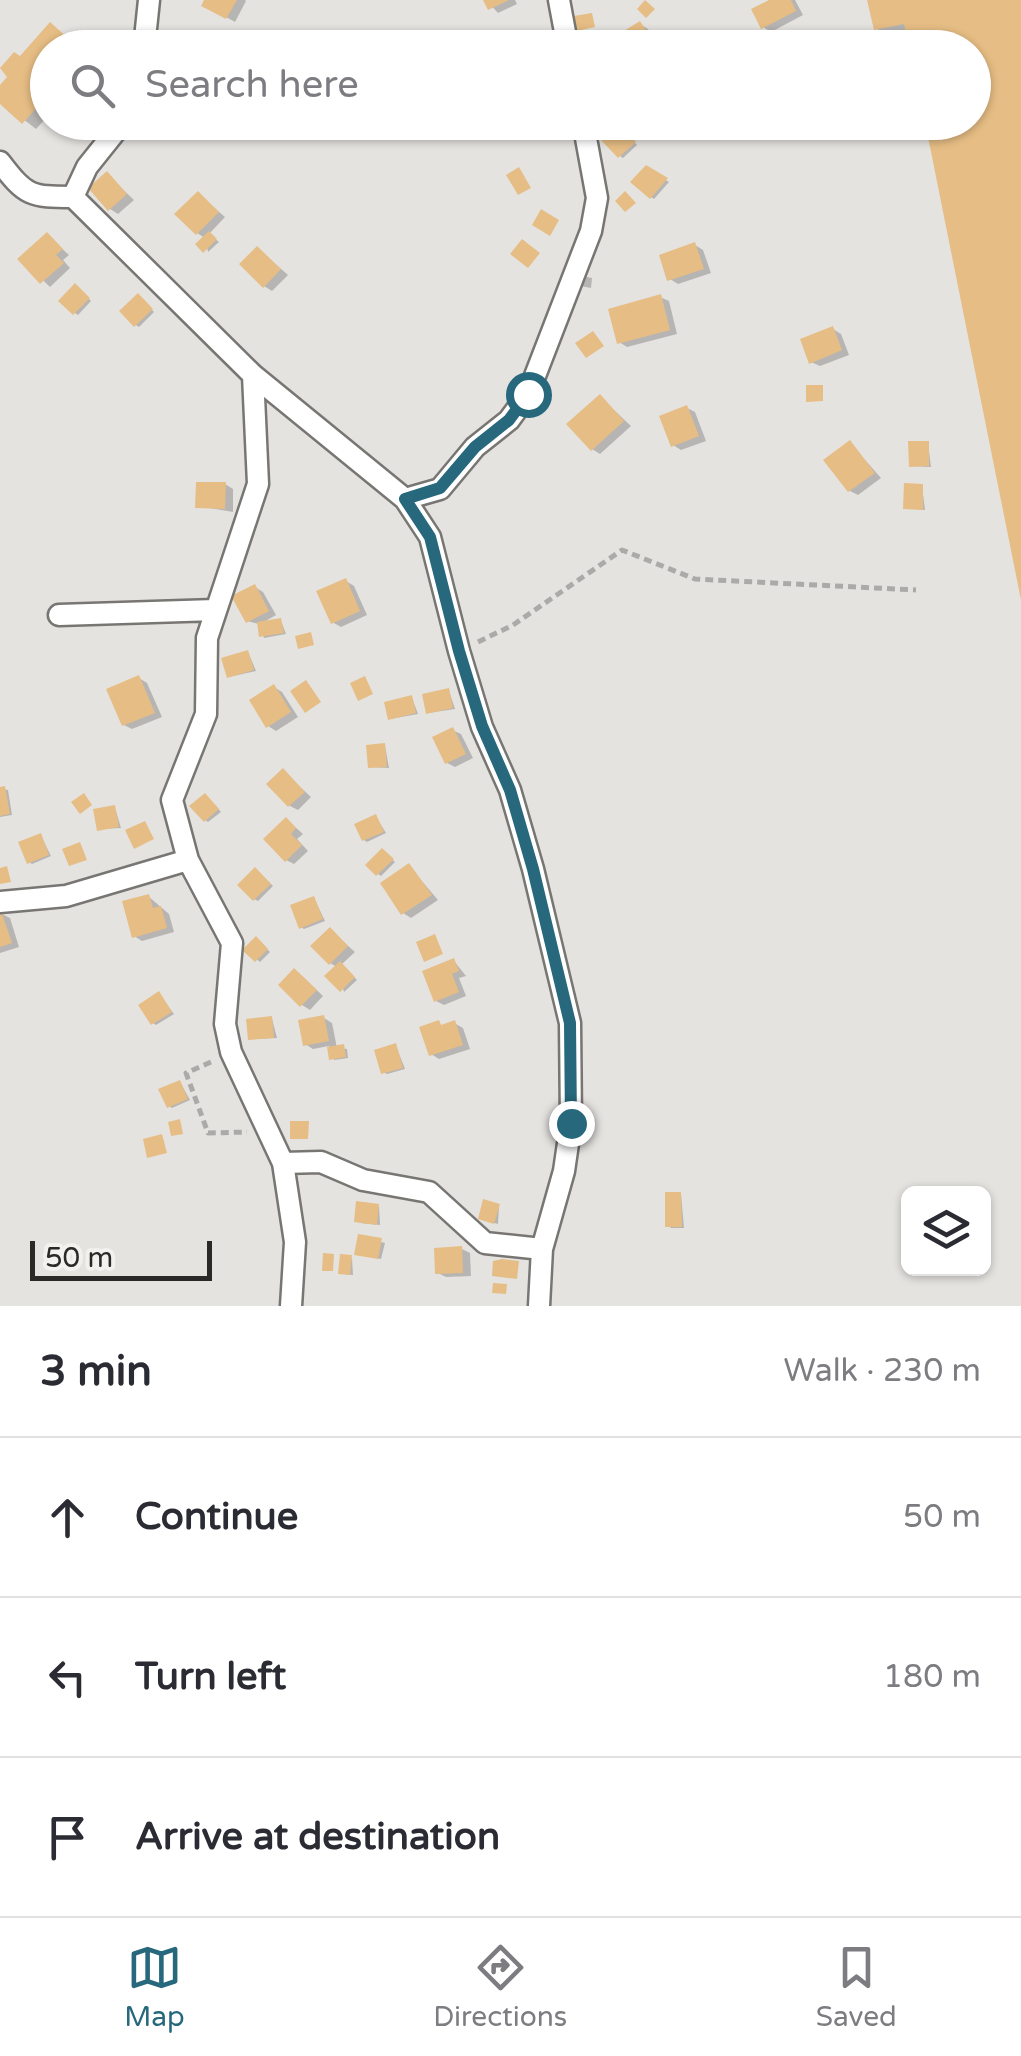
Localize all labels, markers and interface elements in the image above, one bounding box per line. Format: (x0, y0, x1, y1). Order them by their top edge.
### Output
search box (30, 30, 991, 140)
icon: search (65, 58, 120, 113)
text: Search here (145, 62, 359, 108)
route start (506, 372, 552, 418)
route end (549, 1101, 595, 1147)
map controls (901, 1186, 991, 1276)
button: layers (901, 1186, 991, 1276)
scale bar (30, 1236, 212, 1280)
text: 50 m (45, 1241, 113, 1275)
text: 3 min (40, 1346, 152, 1397)
text: Walk · 230 m (784, 1352, 981, 1390)
icon: ahead (40, 1490, 95, 1545)
text: Continue (135, 1494, 298, 1540)
text: 50 m (903, 1498, 981, 1536)
icon: left (40, 1650, 95, 1705)
text: Turn left (135, 1654, 286, 1700)
text: 180 m (883, 1658, 981, 1696)
icon: arrive (40, 1810, 95, 1865)
text: Arrive at destination (135, 1814, 500, 1860)
tab: Map (124, 1940, 185, 2034)
tab: Directions (433, 1940, 567, 2034)
tab: Saved (816, 1940, 897, 2034)

